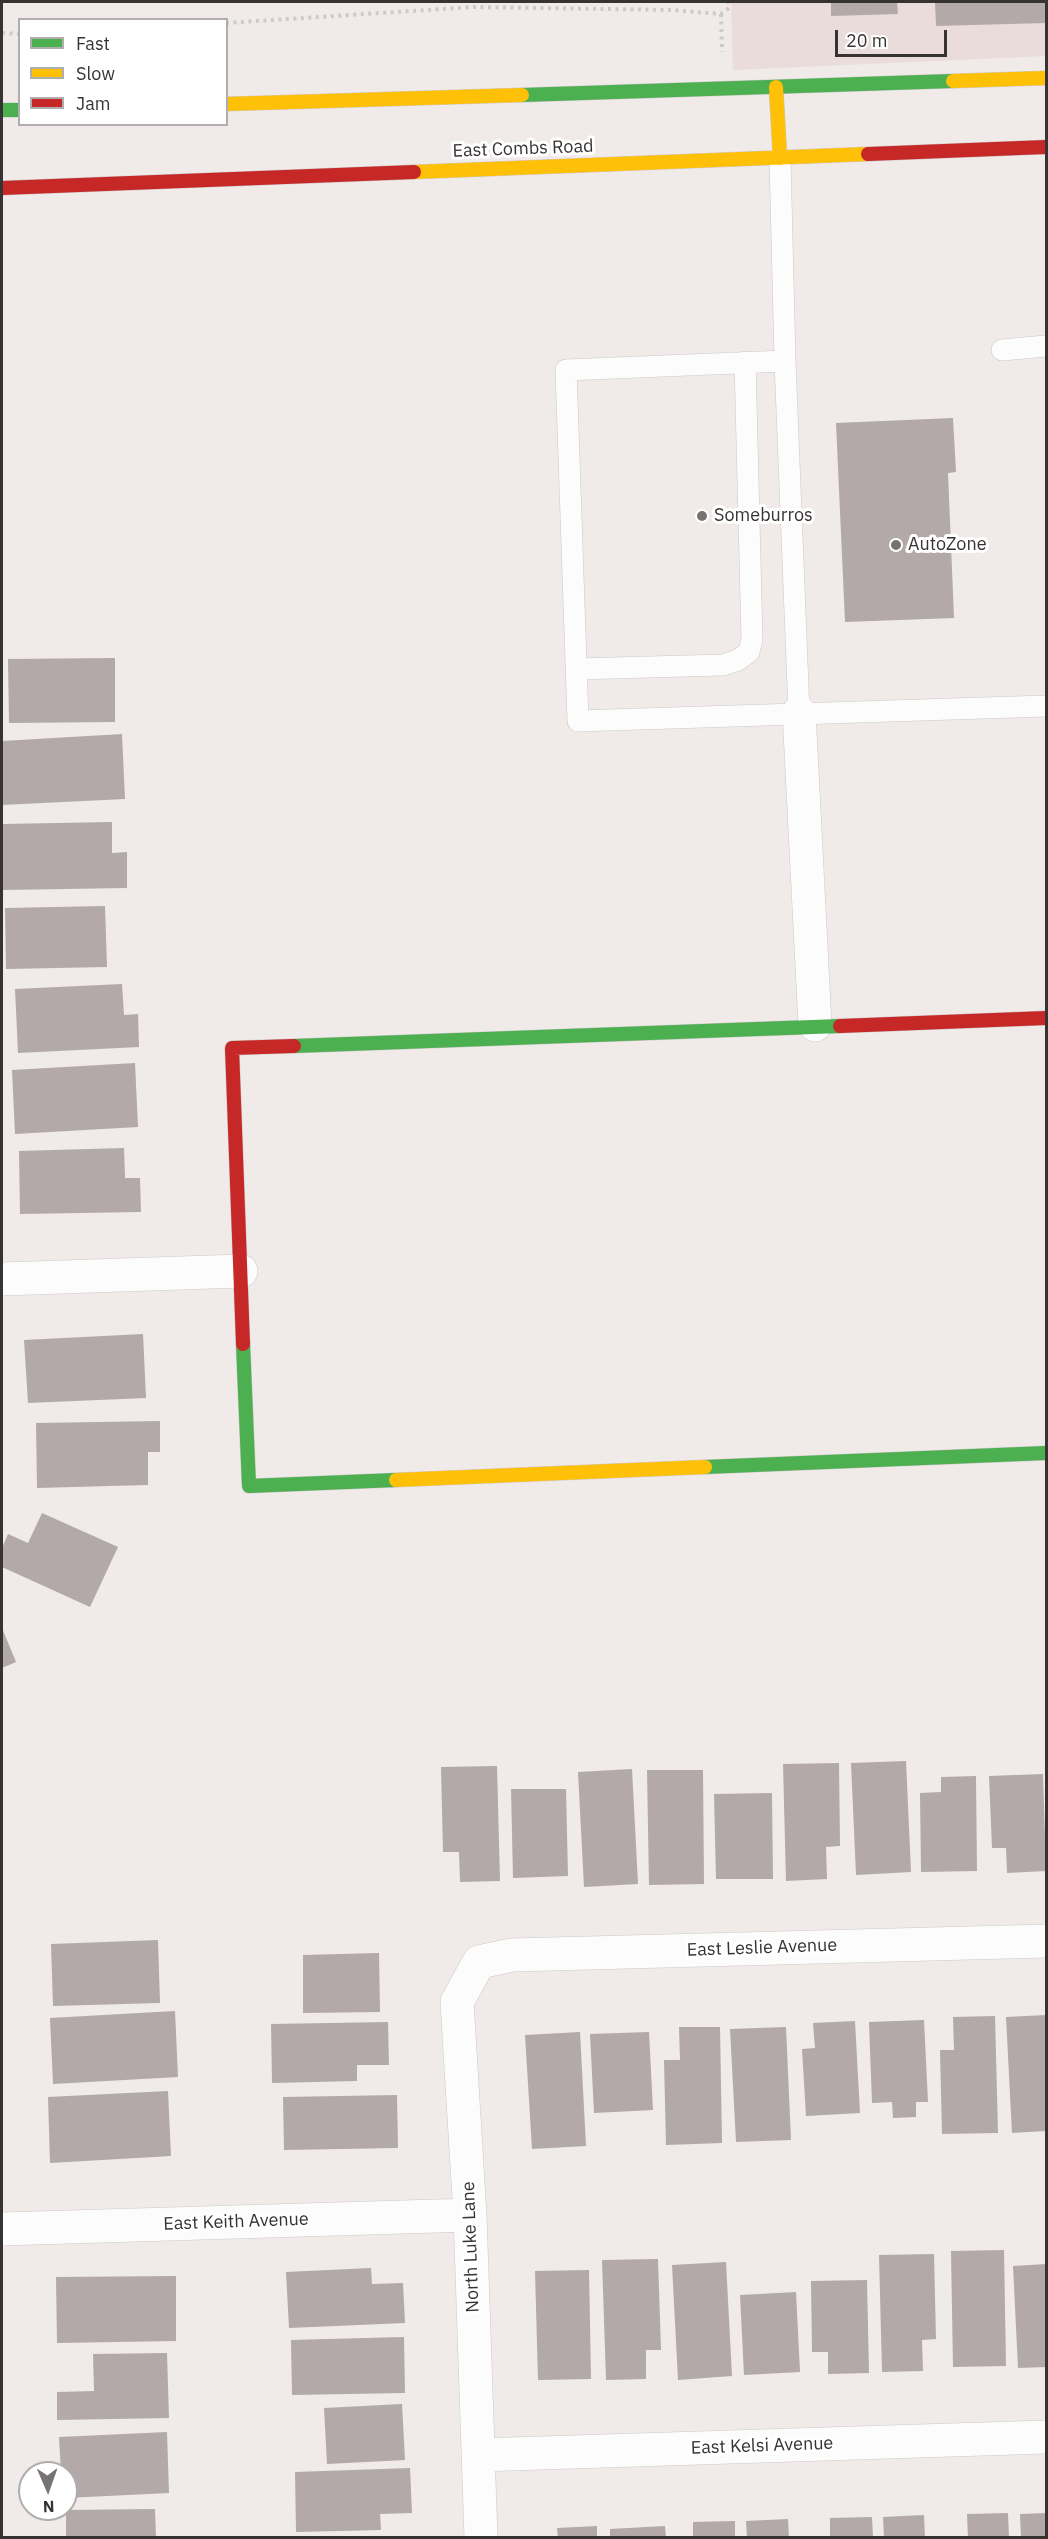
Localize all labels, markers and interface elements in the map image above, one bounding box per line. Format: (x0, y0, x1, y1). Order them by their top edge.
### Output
legend (18, 18, 228, 126)
scale bar (838, 18, 950, 56)
text: 20 m (846, 29, 888, 52)
text: Fast (76, 32, 110, 55)
text: Slow (76, 62, 115, 85)
text: Jam (76, 92, 111, 115)
street label: East Combs Road (452, 136, 594, 162)
place label: Someburros (714, 505, 813, 527)
marker: Someburros (695, 509, 709, 523)
place label: AutoZone (908, 534, 987, 556)
marker: AutoZone (889, 538, 903, 552)
street label: East Leslie Avenue (686, 1935, 838, 1961)
street label: North Luke Lane (458, 2181, 484, 2313)
street label: East Keith Avenue (163, 2209, 309, 2235)
street label: East Kelsi Avenue (690, 2433, 834, 2459)
north arrow (18, 2461, 78, 2521)
text: N (42, 2497, 55, 2517)

